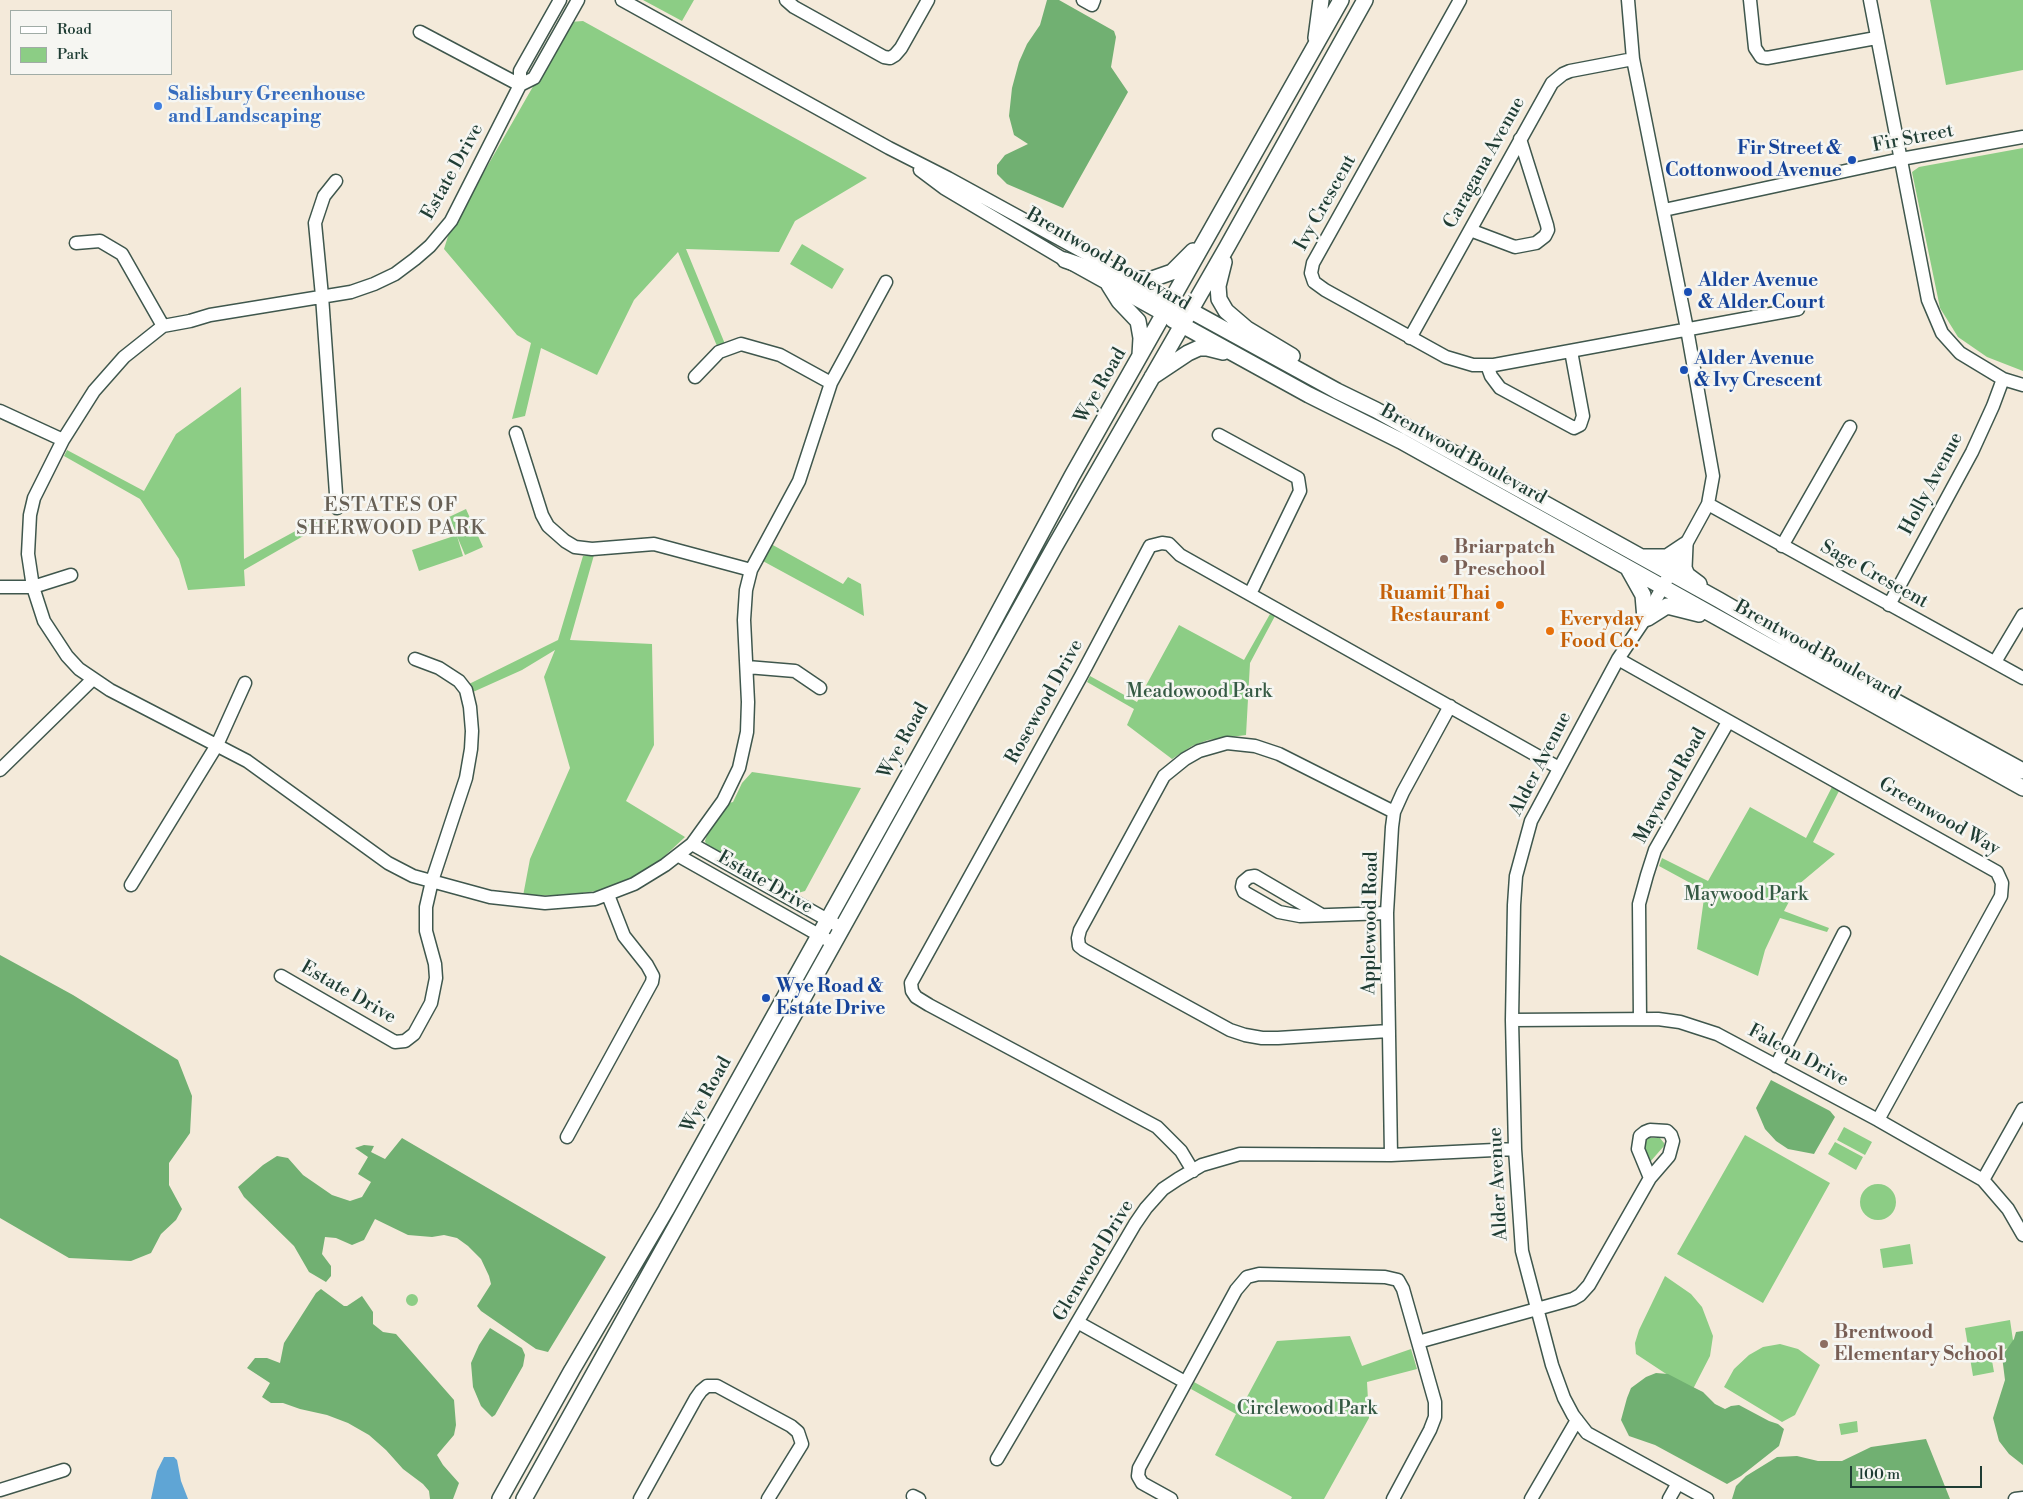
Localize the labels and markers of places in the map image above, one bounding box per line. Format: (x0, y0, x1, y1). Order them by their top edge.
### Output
place label: Salisbury Greenhouse and Landscaping (168, 84, 365, 128)
marker: Salisbury Greenhouse and Landscaping (152, 100, 164, 112)
place label: Fir Street & Cottonwood Avenue (1665, 138, 1842, 182)
marker: Fir Street & Cottonwood Avenue (1846, 154, 1858, 166)
place label: Alder Avenue & Alder Court (1698, 270, 1825, 314)
marker: Alder Avenue & Alder Court (1682, 286, 1694, 298)
place label: Alder Avenue & Ivy Crescent (1694, 348, 1822, 392)
marker: Alder Avenue & Ivy Crescent (1678, 364, 1690, 376)
place label: Briarpatch Preschool (1454, 537, 1555, 581)
marker: Briarpatch Preschool (1438, 553, 1450, 565)
place label: Ruamit Thai Restaurant (1379, 583, 1490, 627)
marker: Ruamit Thai Restaurant (1494, 599, 1506, 611)
place label: Everyday Food Co. (1560, 609, 1644, 653)
marker: Everyday Food Co. (1544, 625, 1556, 637)
place label: Wye Road & Estate Drive (776, 976, 886, 1020)
marker: Wye Road & Estate Drive (760, 992, 772, 1004)
place label: Brentwood Elementary School (1834, 1322, 2004, 1366)
marker: Brentwood Elementary School (1818, 1338, 1830, 1350)

